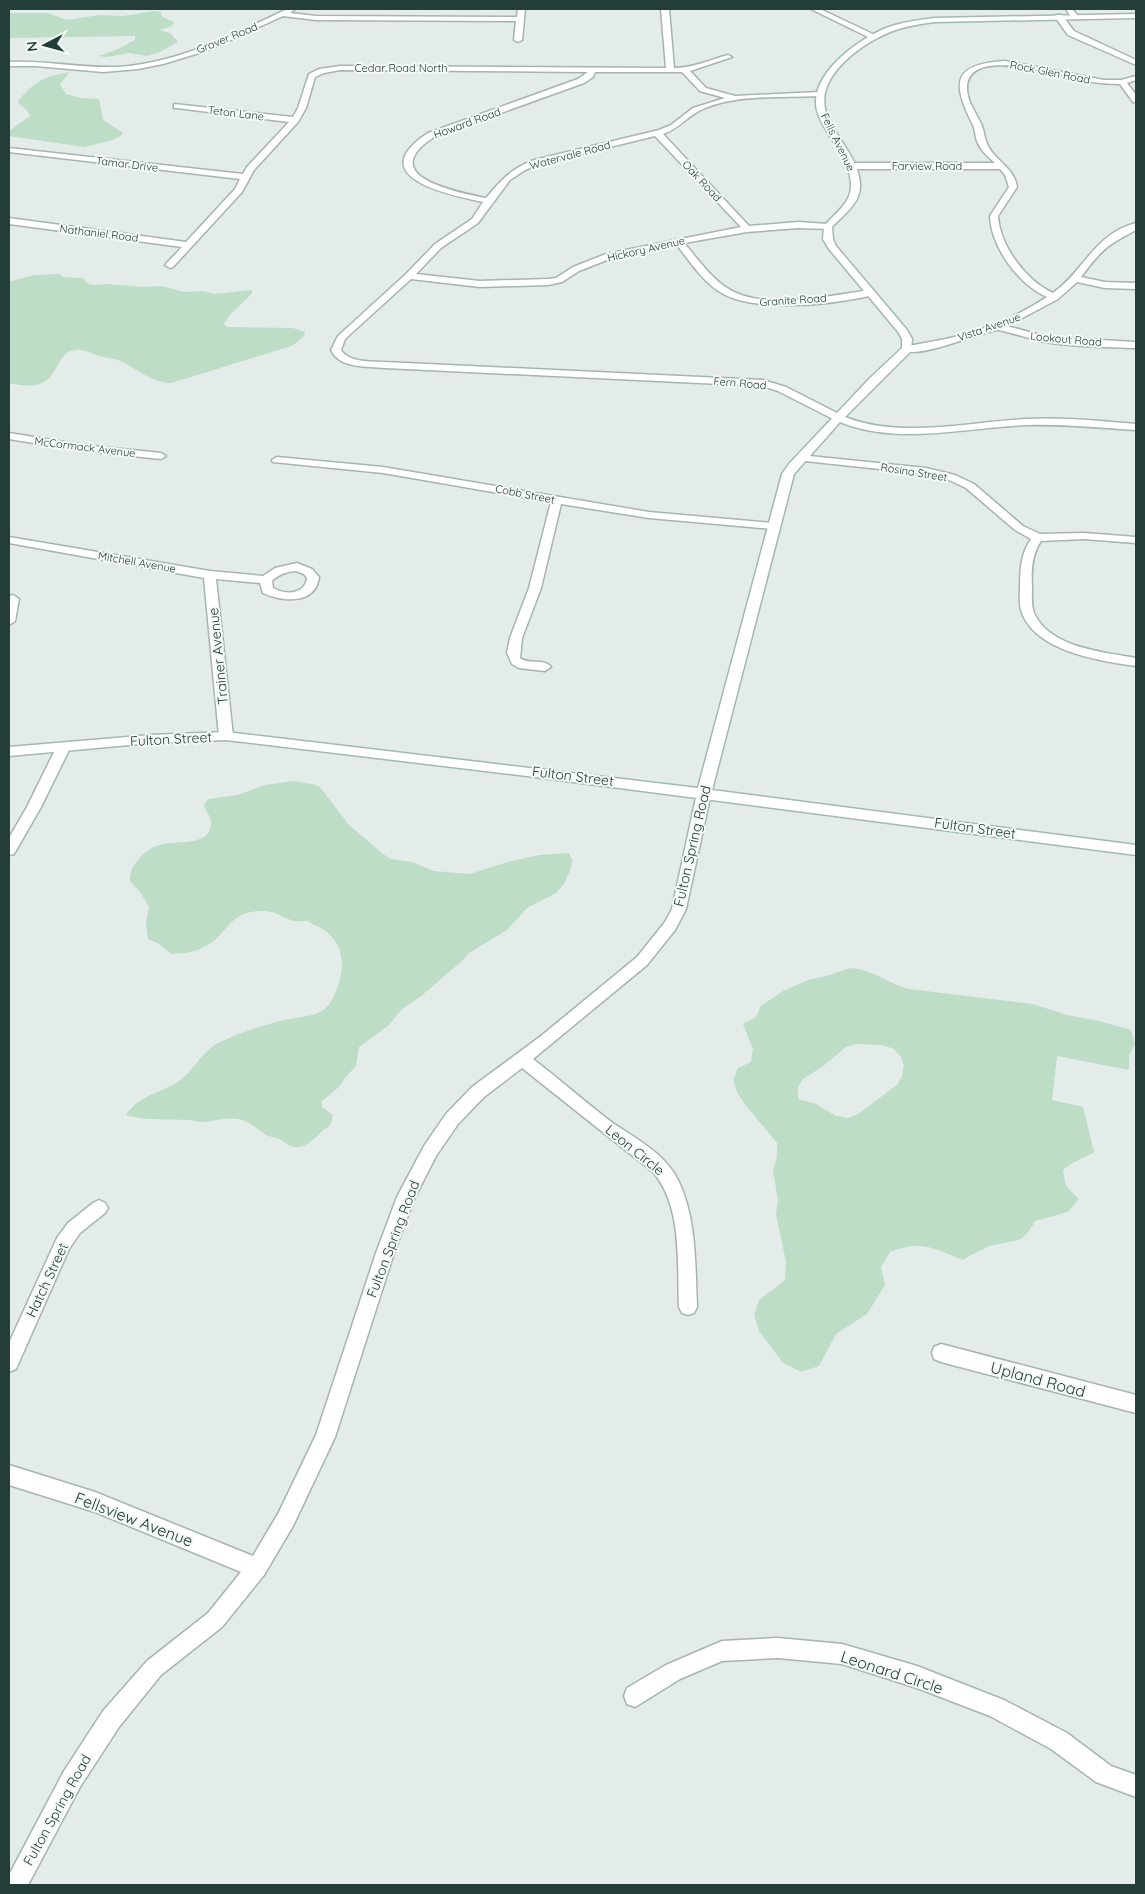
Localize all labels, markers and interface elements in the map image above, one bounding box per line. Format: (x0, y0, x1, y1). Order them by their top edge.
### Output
street label: Grover Road (194, 19, 260, 57)
north arrow (20, 20, 70, 70)
text: N (23, 40, 42, 52)
street label: Rock Glen Road (1009, 57, 1091, 87)
street label: Cedar Road North (354, 61, 448, 75)
street label: Teton Lane (207, 103, 265, 123)
street label: Howard Road (431, 104, 503, 142)
street label: Fells Avenue (818, 111, 858, 173)
street label: Watervale Road (528, 137, 612, 173)
street label: Tamar Drive (95, 153, 159, 175)
street label: Oak Road (679, 157, 725, 205)
street label: Farview Road (892, 159, 962, 173)
street label: Nathaniel Road (59, 221, 139, 245)
street label: Hickory Avenue (606, 233, 686, 265)
street label: Granite Road (759, 291, 827, 309)
street label: Vista Avenue (956, 310, 1022, 344)
street label: Lookout Road (1030, 329, 1102, 349)
street label: Fern Road (713, 374, 767, 392)
street label: McCormack Avenue (34, 434, 136, 460)
street label: Rosina Street (880, 460, 949, 484)
street label: Cobb Street (494, 481, 556, 507)
street label: Mitchell Avenue (97, 548, 177, 576)
street label: Trainer Avenue (204, 607, 232, 705)
street label: Fulton Street (129, 728, 213, 750)
street label: Fulton Street (531, 762, 615, 790)
street label: Fulton Spring Road (669, 784, 715, 908)
street label: Fulton Street (933, 813, 1017, 843)
street label: Leon Circle (602, 1121, 668, 1179)
street label: Fulton Spring Road (362, 1178, 424, 1300)
street label: Hatch Street (22, 1239, 72, 1320)
street label: Upland Road (988, 1357, 1088, 1401)
street label: Fellsview Avenue (72, 1487, 196, 1551)
street label: Leonard Circle (838, 1646, 946, 1698)
street label: Fulton Spring Road (19, 1751, 95, 1869)

